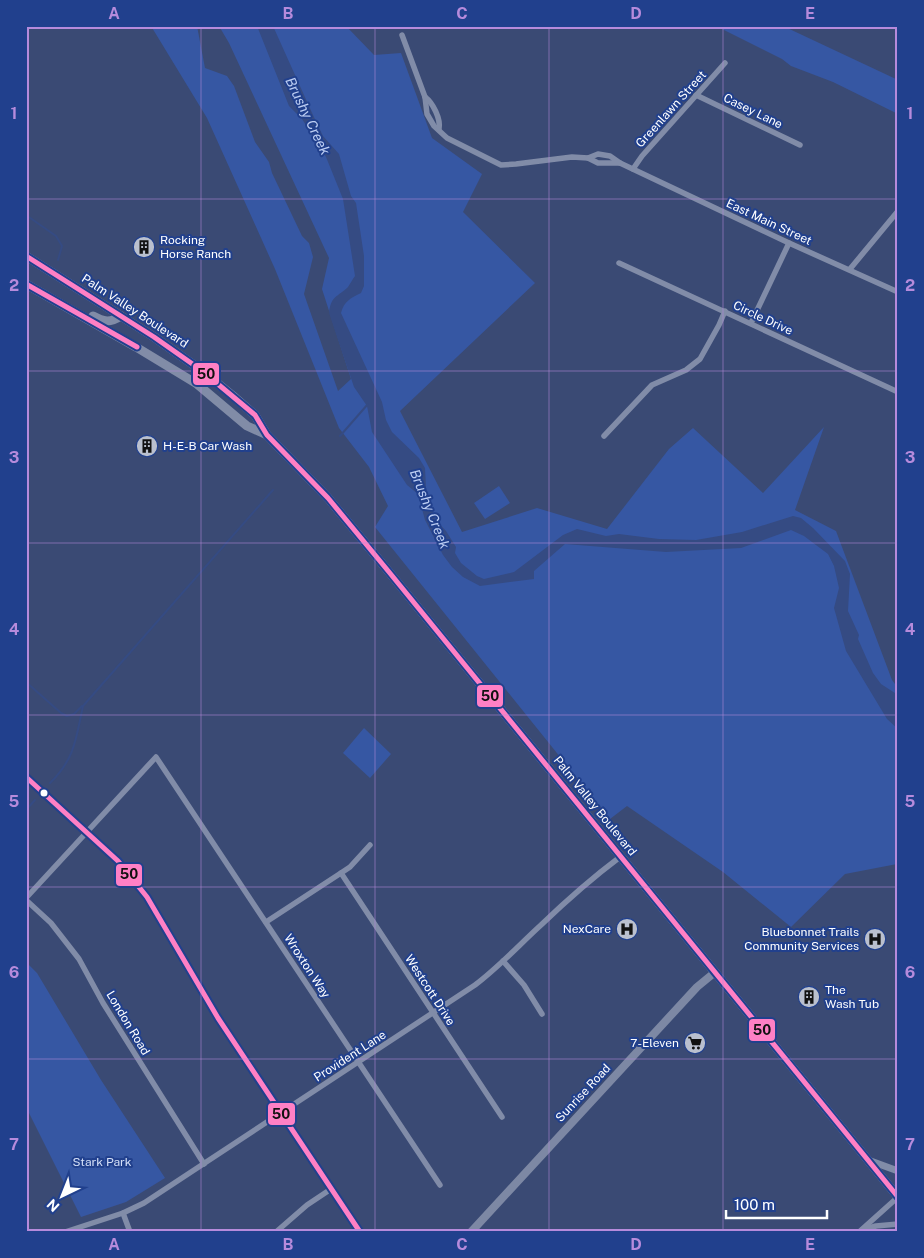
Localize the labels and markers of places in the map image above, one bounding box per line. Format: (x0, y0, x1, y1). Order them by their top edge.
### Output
place label: Rocking Horse Ranch (160, 233, 231, 261)
building icon: Rocking Horse Ranch (132, 235, 156, 259)
building icon: H-E-B Car Wash (135, 434, 159, 458)
place label: H-E-B Car Wash (163, 439, 252, 453)
unlabelled marker (39, 788, 49, 798)
hospital icon: NexCare (615, 917, 639, 941)
place label: NexCare (563, 922, 611, 936)
place label: Bluebonnet Trails Community Services (744, 925, 859, 953)
hospital icon: Bluebonnet Trails Community Services (863, 927, 887, 951)
place label: The Wash Tub (825, 983, 879, 1011)
building icon: The Wash Tub (797, 985, 821, 1009)
supermarket icon: 7-Eleven (683, 1031, 707, 1055)
place label: 7-Eleven (630, 1036, 679, 1050)

